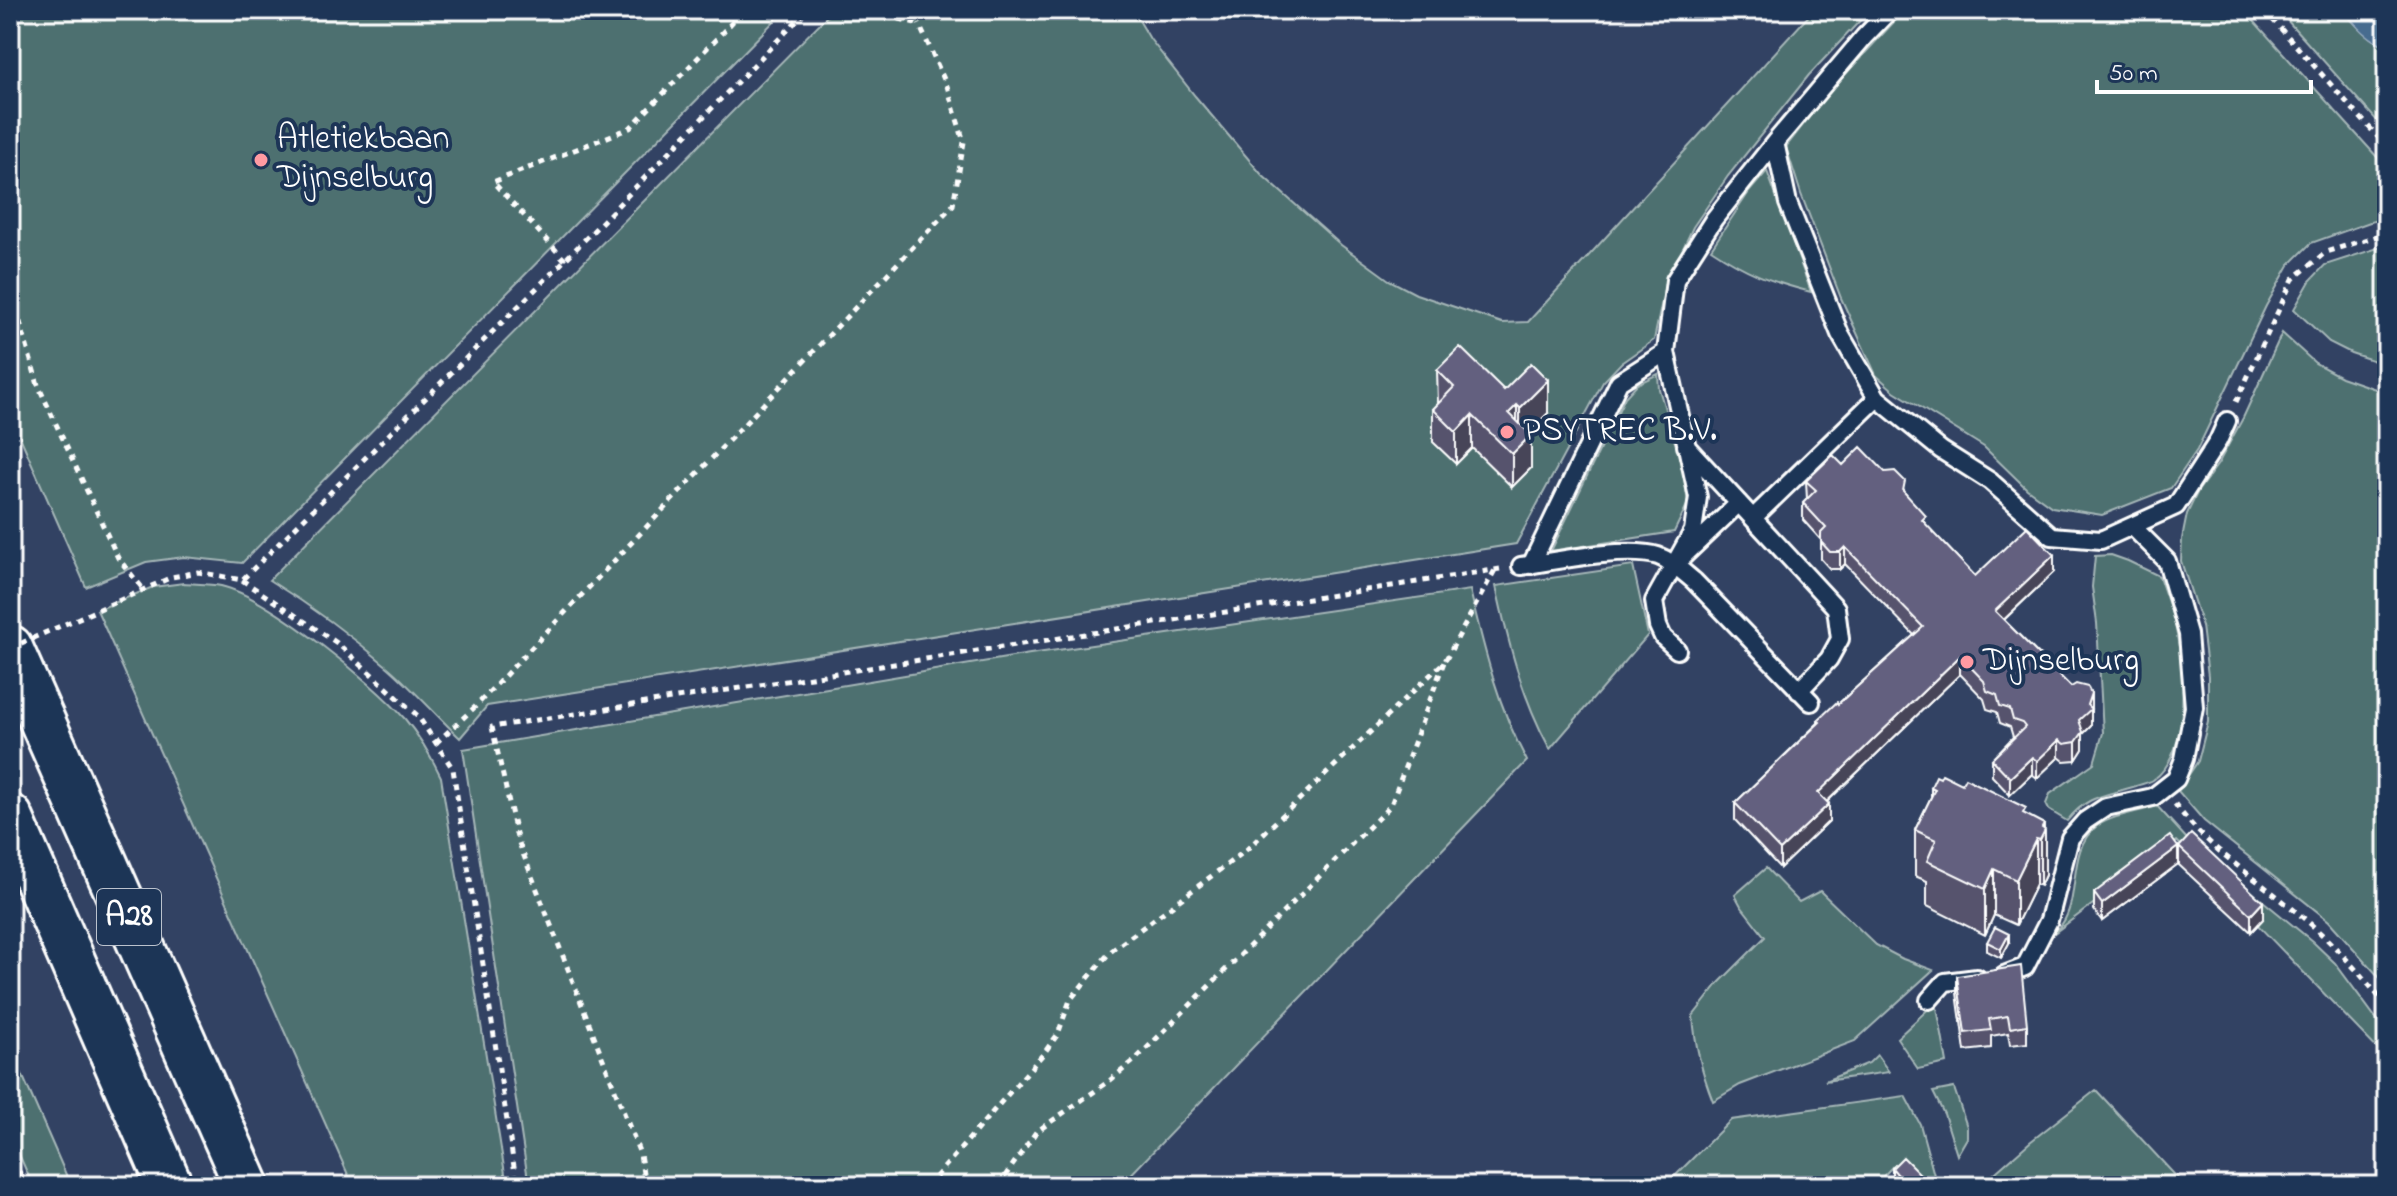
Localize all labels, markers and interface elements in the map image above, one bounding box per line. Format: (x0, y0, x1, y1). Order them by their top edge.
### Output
scale bar (2097, 44, 2311, 94)
text: 50 m (2109, 57, 2158, 92)
place label: Atletiekbaan Dijnselburg (276, 115, 449, 204)
marker: Atletiekbaan Dijnselburg (252, 151, 270, 169)
place label: PSYTREC B.V. (1523, 407, 1717, 457)
marker: PSYTREC B.V. (1498, 423, 1516, 441)
place label: Dijnselburg (1982, 637, 2139, 687)
marker: Dijnselburg (1958, 653, 1976, 671)
road number: A28 (97, 889, 161, 945)

